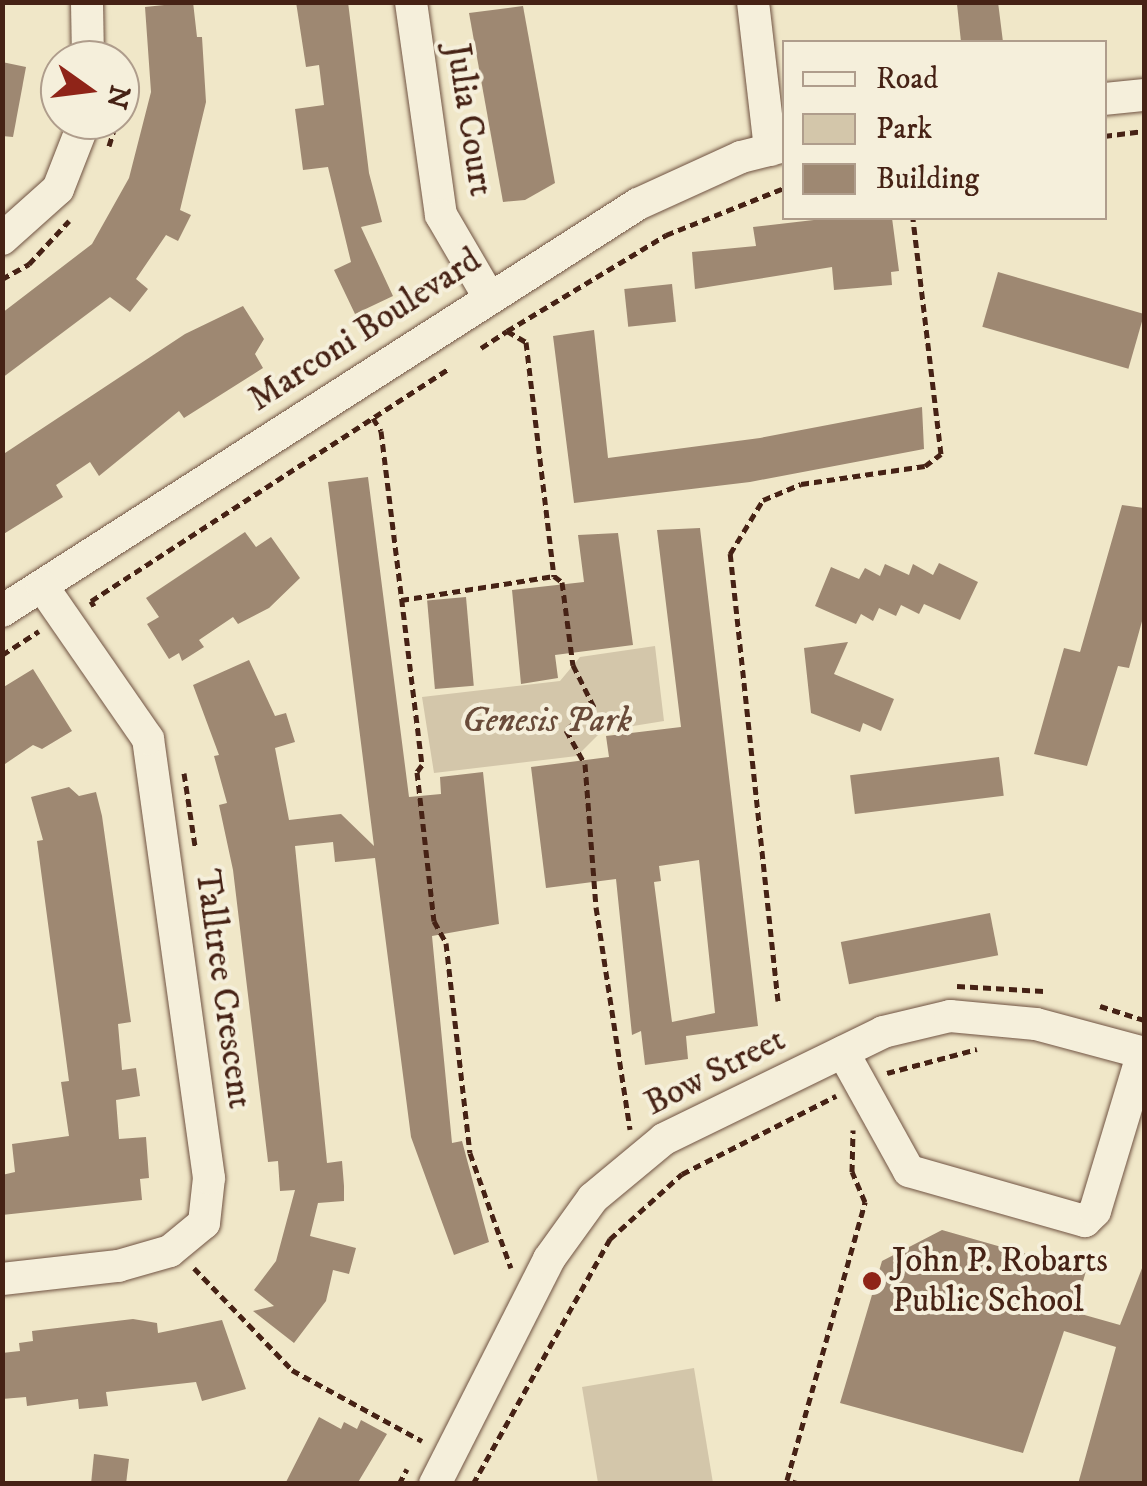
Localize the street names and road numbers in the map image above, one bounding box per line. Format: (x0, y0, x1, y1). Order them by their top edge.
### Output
street label: Julia Court (436, 41, 502, 199)
street label: Marconi Boulevard (241, 239, 489, 421)
street label: Talltree Crescent (185, 867, 261, 1111)
street label: Bow Street (638, 1019, 792, 1125)

